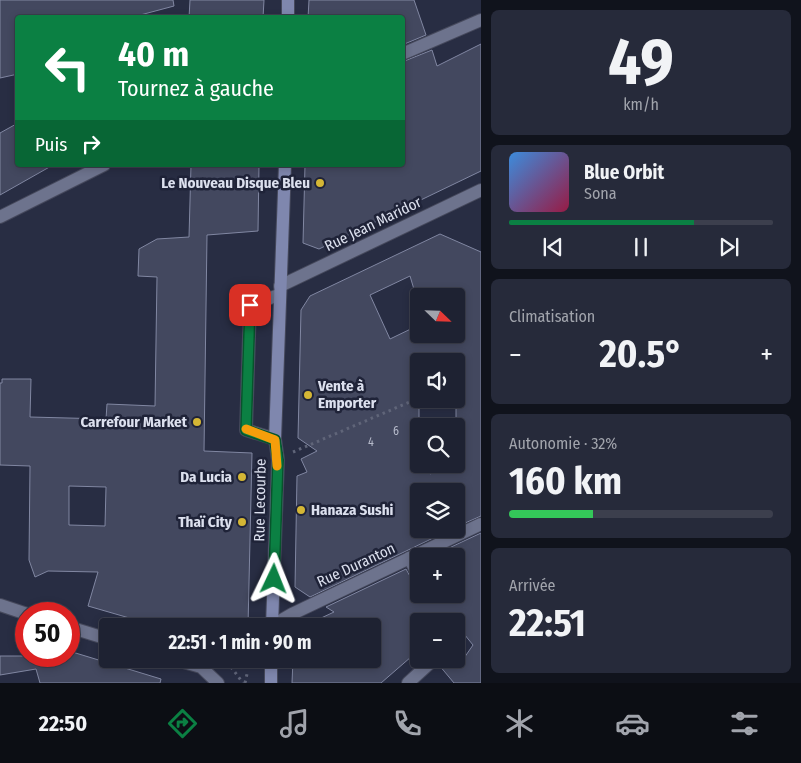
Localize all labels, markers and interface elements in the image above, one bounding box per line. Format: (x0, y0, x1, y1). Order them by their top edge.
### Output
text: 49 (608, 23, 674, 101)
text: 40 m (118, 33, 189, 75)
icon: left (35, 35, 100, 100)
text: Tournez à gauche (118, 75, 274, 102)
text: km/h (623, 95, 659, 114)
icon: right (77, 130, 105, 158)
text: Puis (35, 133, 67, 156)
text: Blue Orbit (584, 161, 664, 184)
place label: Le Nouveau Disque Bleu (161, 174, 310, 192)
marker: Le Nouveau Disque Bleu (314, 177, 326, 189)
text: Sona (584, 184, 617, 203)
street label: Rue Jean Maridor (322, 192, 425, 255)
icon: previous (539, 233, 567, 261)
icon: pause (627, 233, 655, 261)
icon: next (715, 233, 743, 261)
pin (229, 284, 271, 326)
north arrow (410, 288, 465, 342)
map controls (410, 288, 465, 668)
icon: arrive (236, 291, 264, 319)
text: Climatisation (509, 307, 595, 326)
text: 20.5° (599, 331, 683, 377)
text: − (509, 338, 522, 371)
text: + (760, 338, 773, 371)
button: sound (410, 353, 465, 408)
place label: Vente à Emporter (317, 377, 377, 412)
marker: Vente à Emporter (302, 389, 314, 401)
place label: Carrefour Market (80, 413, 188, 431)
marker: Carrefour Market (191, 416, 203, 428)
button: search (410, 418, 465, 473)
house number: 6 (393, 424, 399, 438)
text: Autonomie · 32% (509, 434, 617, 453)
house number: 4 (368, 435, 374, 449)
street label: Rue Lecourbe (250, 458, 270, 542)
text: 160 km (509, 458, 622, 504)
place label: Da Lucia (180, 468, 233, 486)
marker: Da Lucia (236, 471, 248, 483)
button: layers (410, 483, 465, 538)
place label: Hanaza Sushi (311, 501, 393, 519)
marker: Hanaza Sushi (295, 504, 307, 516)
place label: Thaï City (178, 513, 233, 531)
marker: Thaï City (236, 516, 248, 528)
street label: Rue Duranton (314, 539, 398, 591)
button: + (410, 548, 465, 603)
position arrow (247, 552, 299, 604)
text: Arrivée (509, 576, 555, 595)
text: 22:51 (509, 600, 586, 646)
speed limit sign: 50 (15, 602, 80, 667)
button: − (410, 613, 465, 668)
text: 22:51 · 1 min · 90 m (169, 631, 311, 654)
icon: directions (165, 706, 200, 741)
icon: music (277, 706, 312, 741)
icon: phone (390, 706, 425, 741)
icon: climate (502, 706, 537, 741)
icon: car (615, 706, 650, 741)
icon: filters (727, 706, 762, 741)
text: 22:50 (39, 710, 87, 737)

